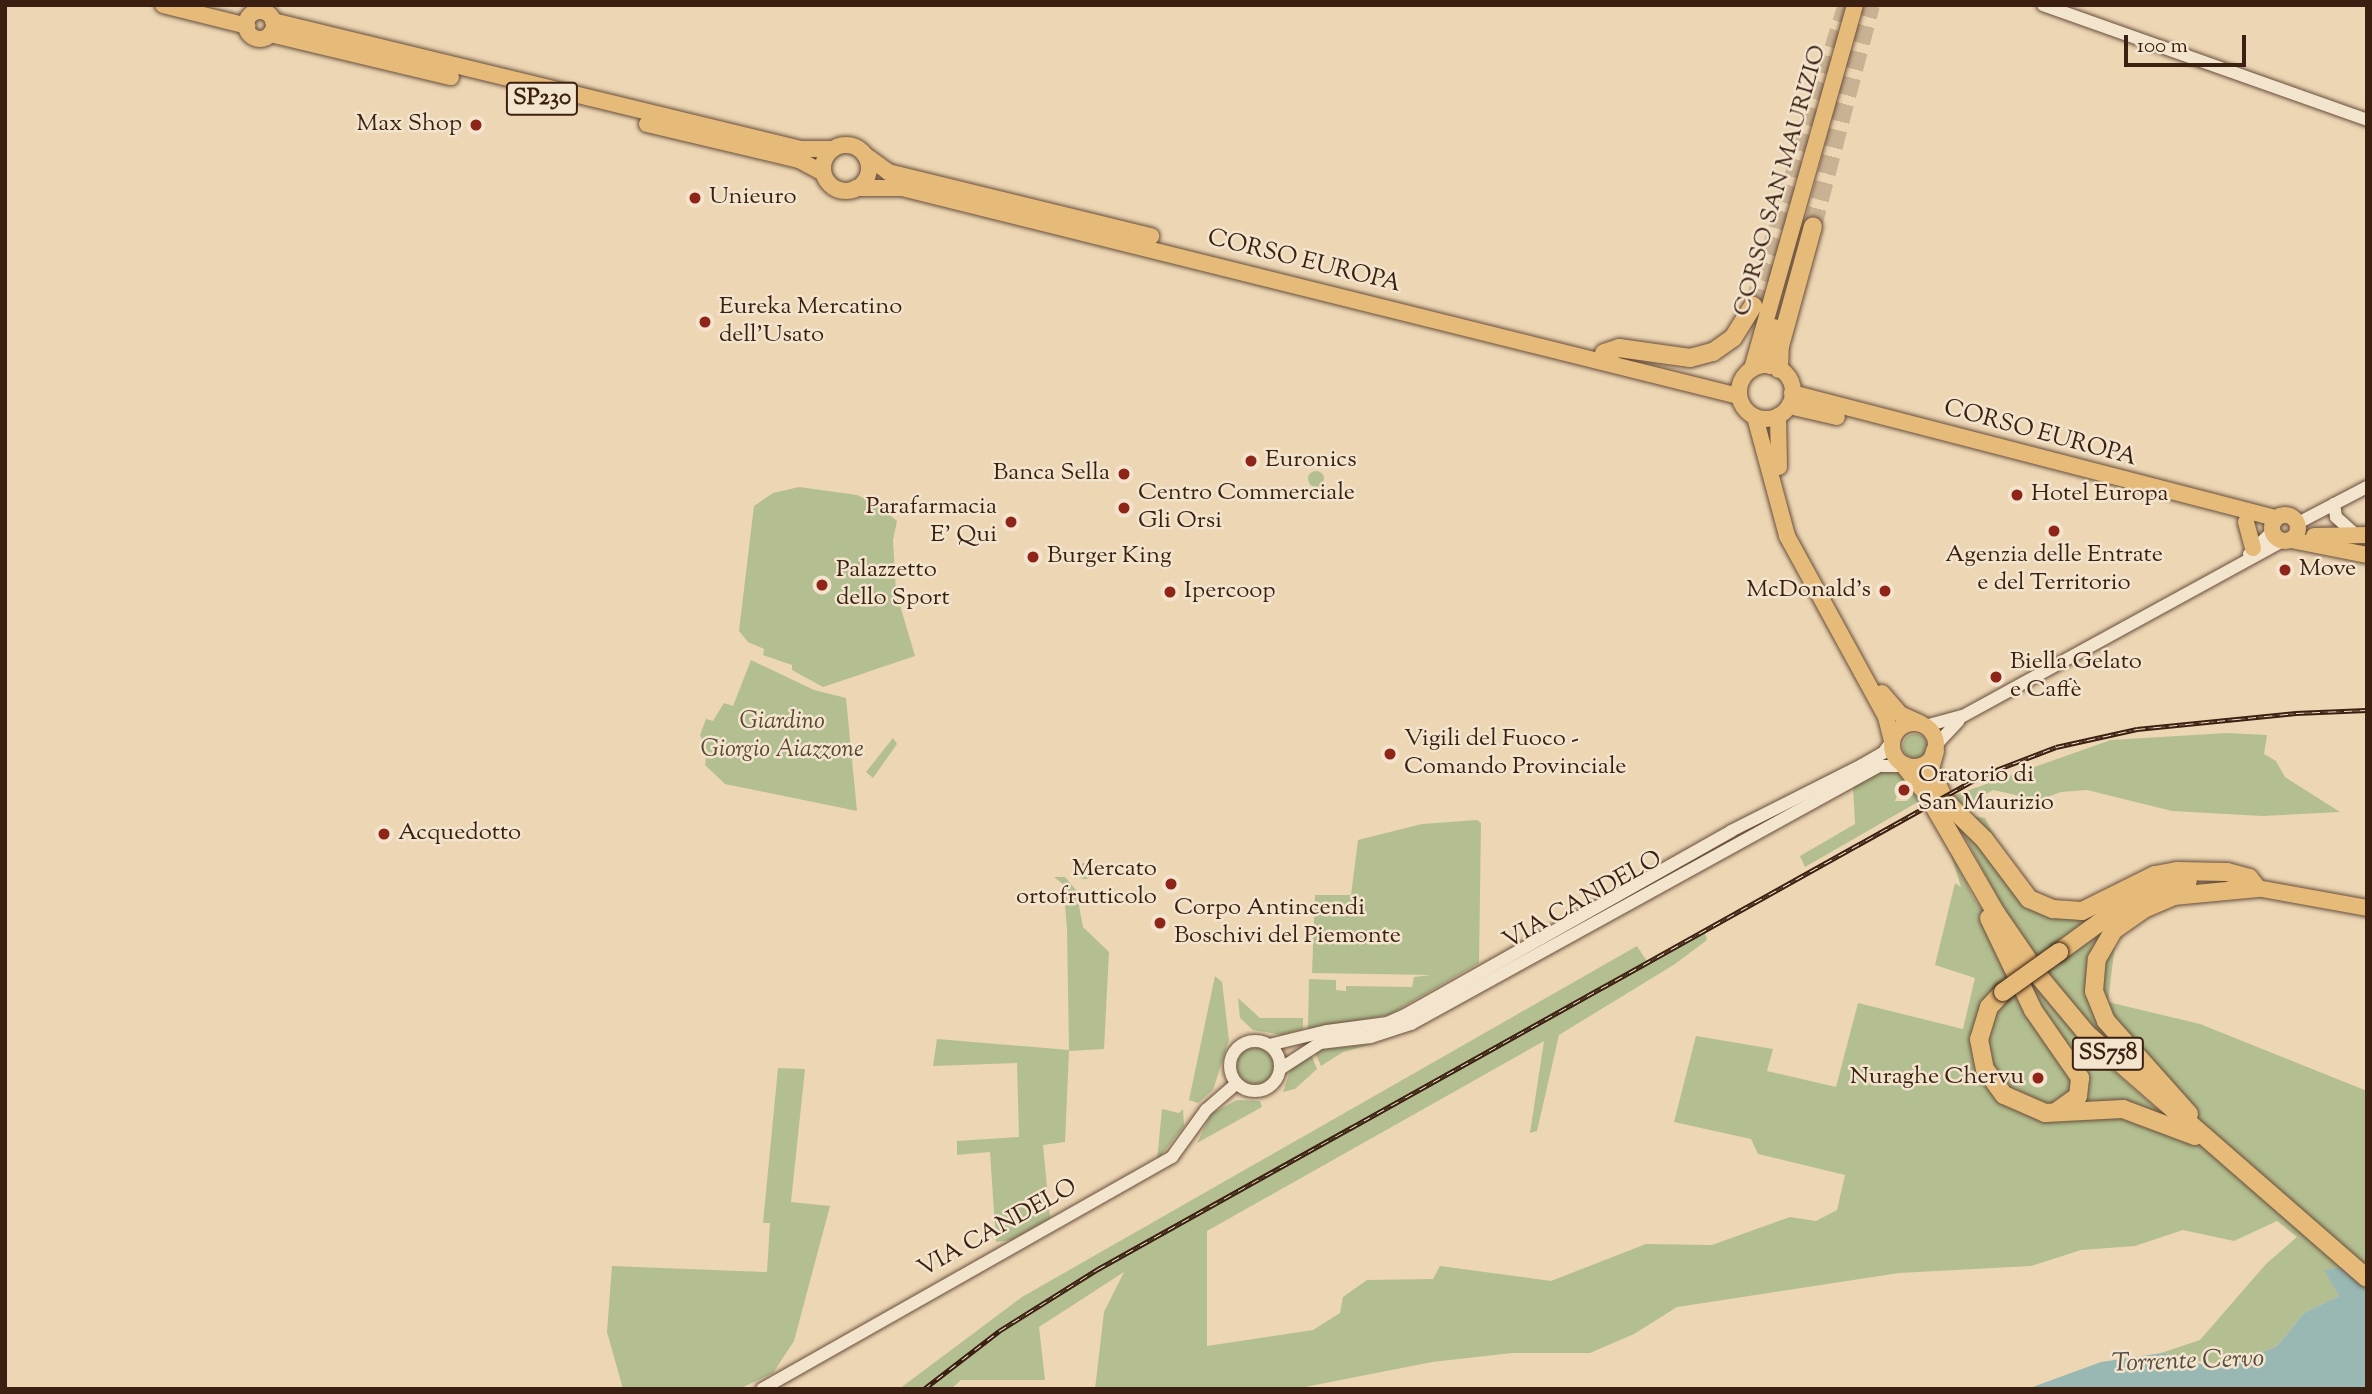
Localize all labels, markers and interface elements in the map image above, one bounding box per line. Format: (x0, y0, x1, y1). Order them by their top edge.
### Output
scale bar (2127, 21, 2250, 65)
text: 100 m (2137, 32, 2188, 62)
street label: CORSO SAN MAURIZIO (1728, 42, 1834, 320)
road number: SP230 (505, 80, 579, 118)
place label: Max Shop (356, 111, 462, 139)
marker: Max Shop (468, 117, 484, 133)
place label: Unieuro (709, 184, 797, 212)
marker: Unieuro (687, 190, 703, 206)
street label: CORSO EUROPA (1204, 224, 1404, 300)
place label: Eureka Mercatino dell'Usato (719, 294, 902, 350)
marker: Eureka Mercatino dell'Usato (697, 314, 713, 330)
street label: CORSO EUROPA (1940, 394, 2140, 474)
place label: Euronics (1265, 447, 1357, 475)
marker: Euronics (1243, 453, 1259, 469)
place label: Banca Sella (993, 460, 1110, 488)
marker: Banca Sella (1116, 466, 1132, 482)
place label: Centro Commerciale Gli Orsi (1138, 480, 1355, 536)
place label: Hotel Europa (2031, 481, 2169, 509)
marker: Hotel Europa (2009, 487, 2025, 503)
place label: Parafarmacia E' Qui (866, 494, 997, 550)
marker: Centro Commerciale Gli Orsi (1116, 500, 1132, 516)
marker: Parafarmacia E' Qui (1003, 514, 1019, 530)
marker: Agenzia delle Entrate e del Territorio (2046, 523, 2062, 539)
place label: Agenzia delle Entrate e del Territorio (1945, 542, 2163, 598)
place label: Burger King (1047, 543, 1172, 571)
marker: Burger King (1025, 549, 1041, 565)
place label: Move (2299, 556, 2356, 584)
place label: Palazzetto dello Sport (836, 557, 950, 613)
marker: Move (2277, 562, 2293, 578)
marker: Palazzetto dello Sport (814, 577, 830, 593)
place label: McDonald's (1746, 577, 1871, 605)
place label: Ipercoop (1184, 578, 1276, 606)
marker: McDonald's (1877, 583, 1893, 599)
marker: Ipercoop (1162, 584, 1178, 600)
place label: Biella Gelato e Caffè (2010, 649, 2142, 705)
marker: Biella Gelato e Caffè (1988, 669, 2004, 685)
park label: Giardino Giorgio Aiazzone (700, 709, 864, 765)
place label: Vigili del Fuoco - Comando Provinciale (1404, 726, 1627, 782)
marker: Vigili del Fuoco - Comando Provinciale (1382, 746, 1398, 762)
place label: Oratorio di San Maurizio (1918, 762, 2054, 818)
marker: Oratorio di San Maurizio (1896, 782, 1912, 798)
place label: Acquedotto (398, 820, 521, 848)
marker: Acquedotto (376, 826, 392, 842)
street label: VIA CANDELO (1499, 845, 1667, 957)
place label: Mercato ortofrutticolo (1016, 856, 1157, 912)
marker: Mercato ortofrutticolo (1163, 876, 1179, 892)
place label: Corpo Antincendi Boschivi del Piemonte (1174, 895, 1401, 951)
marker: Corpo Antincendi Boschivi del Piemonte (1152, 915, 1168, 931)
road number: SS758 (2071, 1035, 2145, 1074)
place label: Nuraghe Chervu (1850, 1064, 2024, 1092)
marker: Nuraghe Chervu (2030, 1070, 2046, 1086)
street label: VIA CANDELO (914, 1173, 1082, 1285)
water label: Torrente Cervo (2111, 1344, 2265, 1380)

